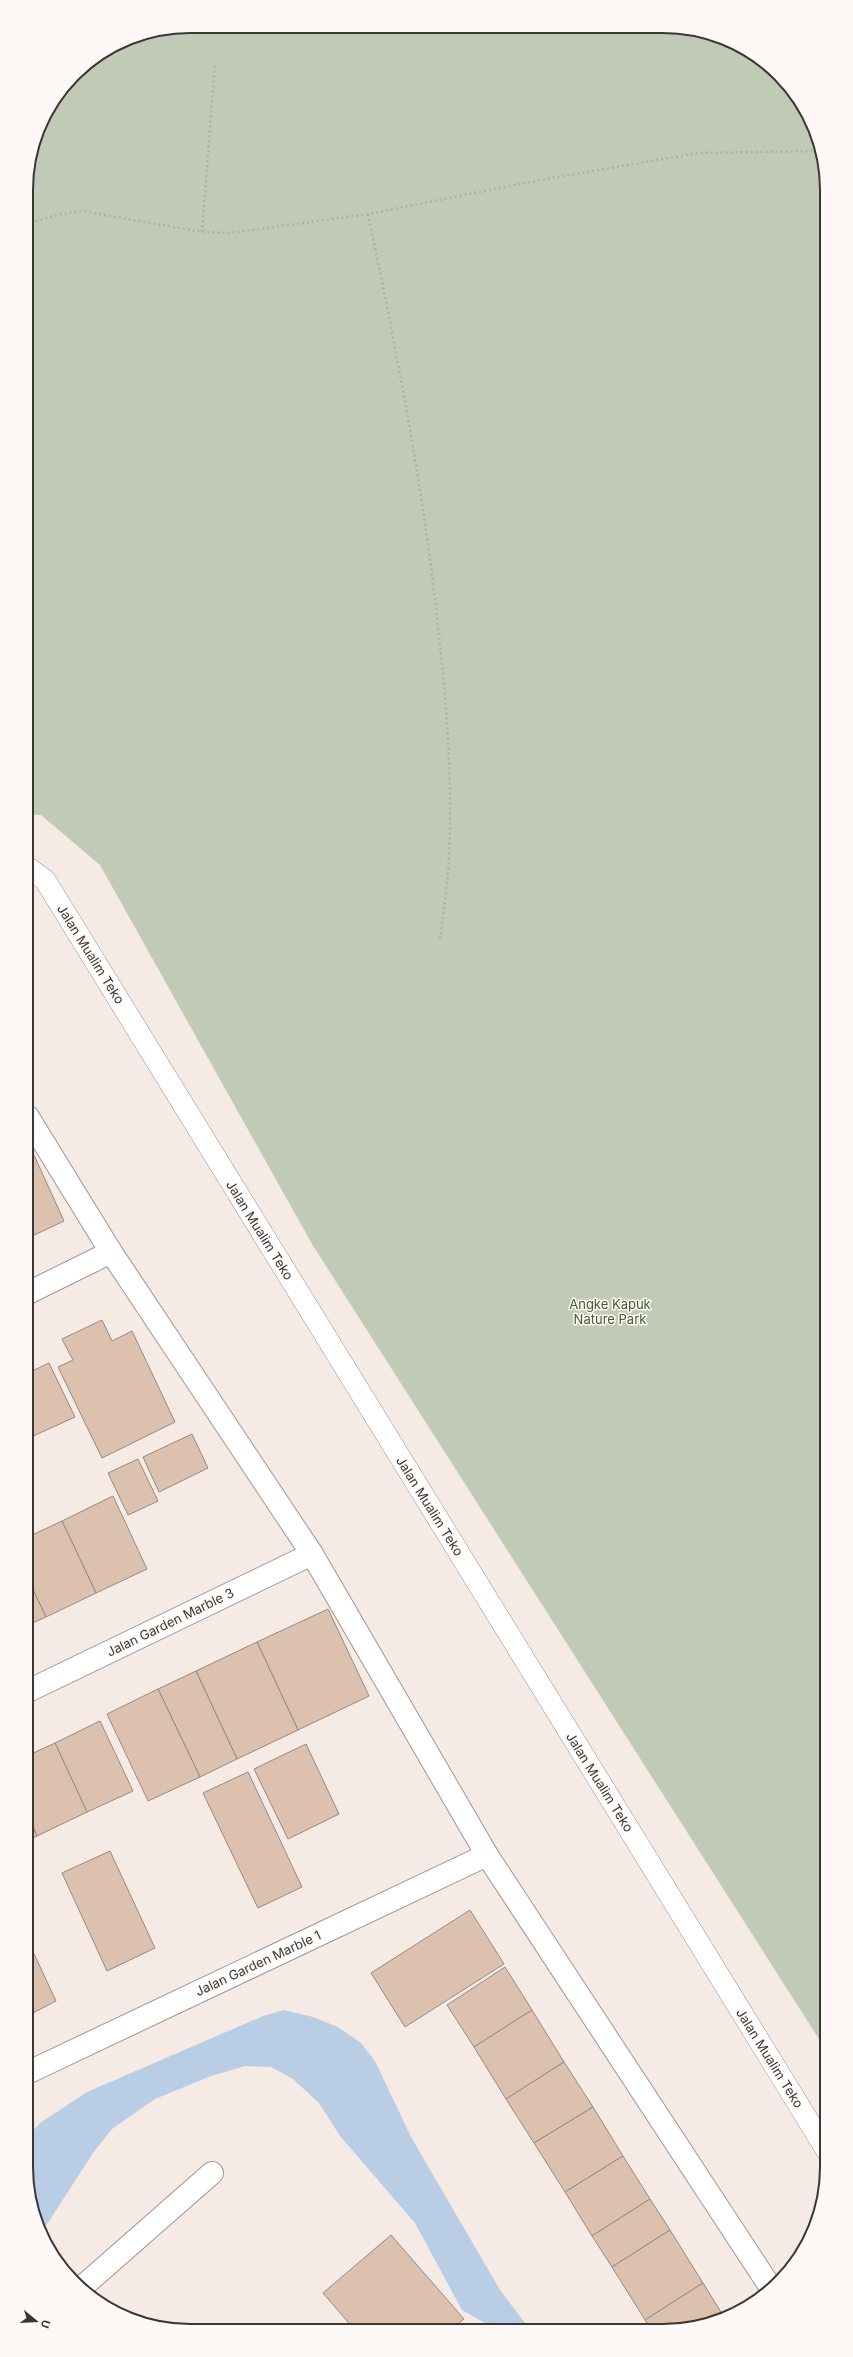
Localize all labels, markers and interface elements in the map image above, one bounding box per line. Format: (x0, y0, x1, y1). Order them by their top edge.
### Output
street label: Jalan Mualim Teko (54, 901, 128, 1007)
street label: Jalan Mualim Teko (223, 1177, 297, 1283)
park label: Angke Kapuk Nature Park (569, 1296, 651, 1327)
street label: Jalan Mualim Teko (393, 1453, 467, 1559)
street label: Jalan Garden Marble 3 (104, 1584, 236, 1660)
street label: Jalan Mualim Teko (563, 1729, 637, 1835)
street label: Jalan Garden Marble 1 (193, 1927, 323, 1999)
street label: Jalan Mualim Teko (733, 2005, 807, 2111)
north arrow (16, 2301, 56, 2341)
text: U (38, 2318, 53, 2330)

